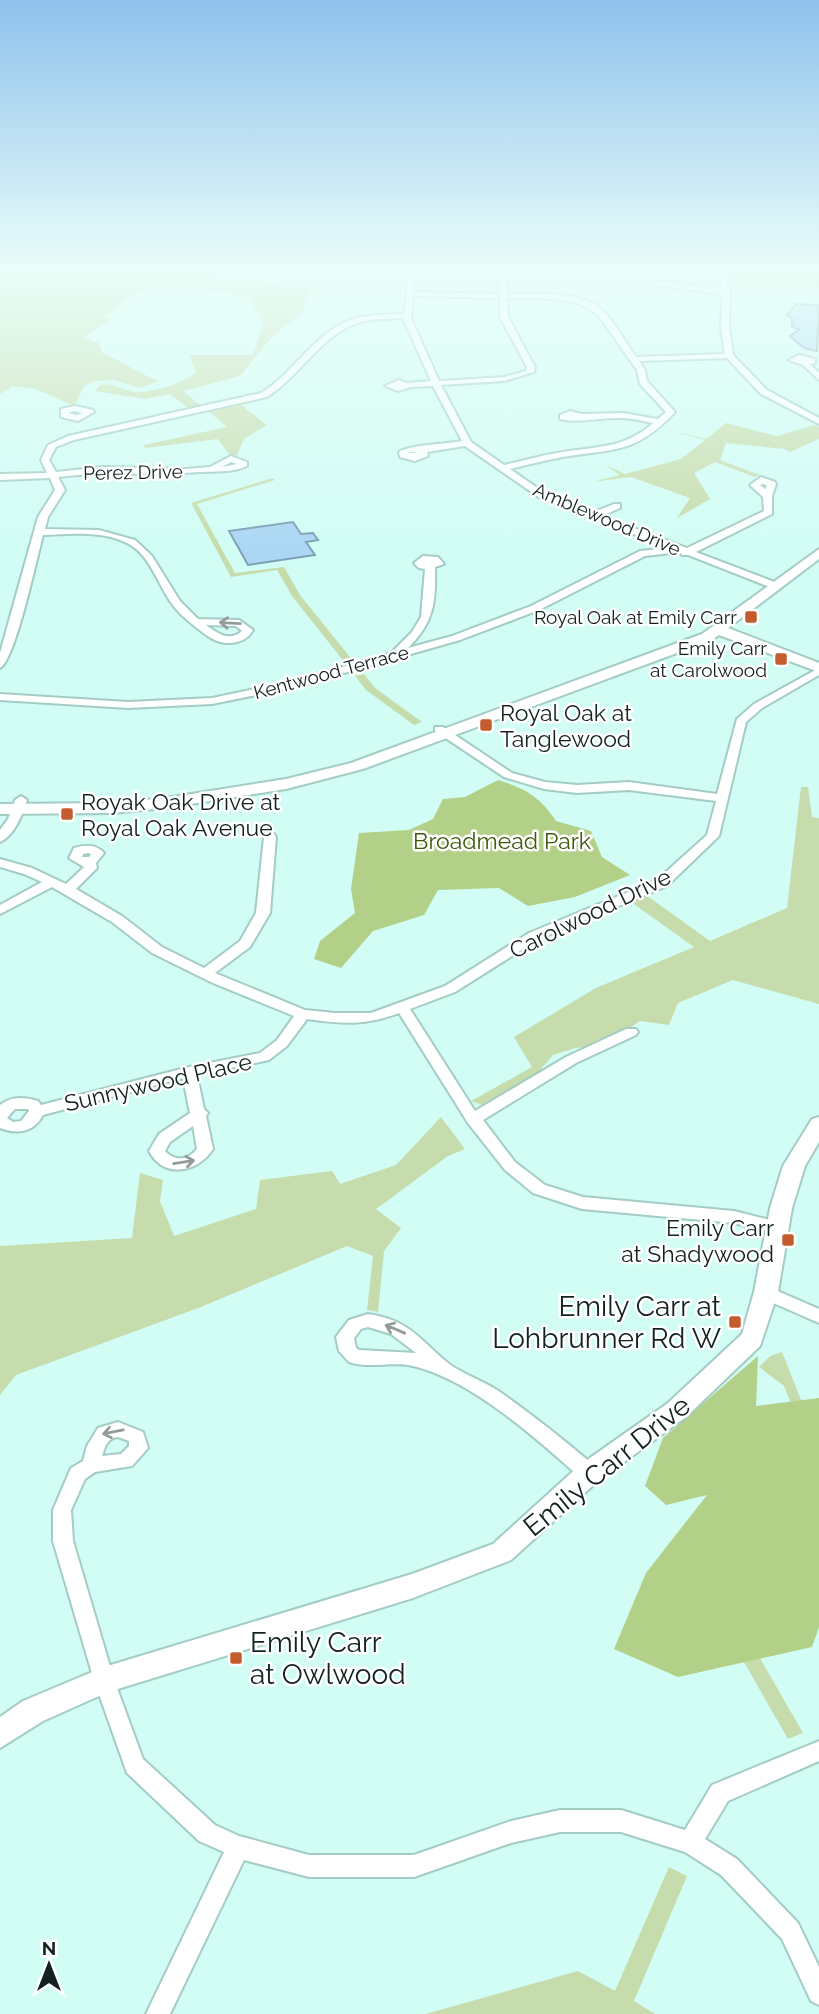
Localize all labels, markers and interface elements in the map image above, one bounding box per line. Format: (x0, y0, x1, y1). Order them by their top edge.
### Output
street label: Perez Drive (83, 460, 183, 484)
street label: Amblewood Drive (530, 478, 684, 560)
place label: Royal Oak at Emily Carr (534, 606, 737, 628)
marker: Royal Oak at Emily Carr (743, 609, 759, 625)
one-way arrow (219, 617, 242, 630)
place label: Emily Carr at Carolwood (650, 637, 767, 681)
street label: Kentwood Terrace (251, 641, 411, 703)
marker: Emily Carr at Carolwood (773, 651, 789, 667)
place label: Royal Oak at Tanglewood (500, 699, 632, 752)
marker: Royal Oak at Tanglewood (478, 717, 494, 733)
place label: Royak Oak Drive at Royal Oak Avenue (81, 788, 281, 841)
marker: Royak Oak Drive at Royal Oak Avenue (59, 806, 75, 822)
park label: Broadmead Park (413, 827, 591, 854)
street label: Carolwood Drive (505, 862, 675, 964)
street label: Sunnywood Place (62, 1047, 254, 1117)
one-way arrow (173, 1155, 195, 1168)
place label: Emily Carr at Shadywood (621, 1214, 774, 1267)
marker: Emily Carr at Shadywood (780, 1232, 796, 1248)
place label: Emily Carr at Lohbrunner Rd W (492, 1290, 722, 1355)
marker: Emily Carr at Lohbrunner Rd W (727, 1314, 743, 1330)
one-way arrow (384, 1321, 406, 1334)
street label: Emily Carr Drive (517, 1389, 697, 1543)
one-way arrow (102, 1426, 125, 1440)
place label: Emily Carr at Owlwood (250, 1626, 406, 1691)
marker: Emily Carr at Owlwood (228, 1650, 244, 1666)
north arrow (14, 1930, 84, 2000)
text: N (42, 1937, 56, 1959)

